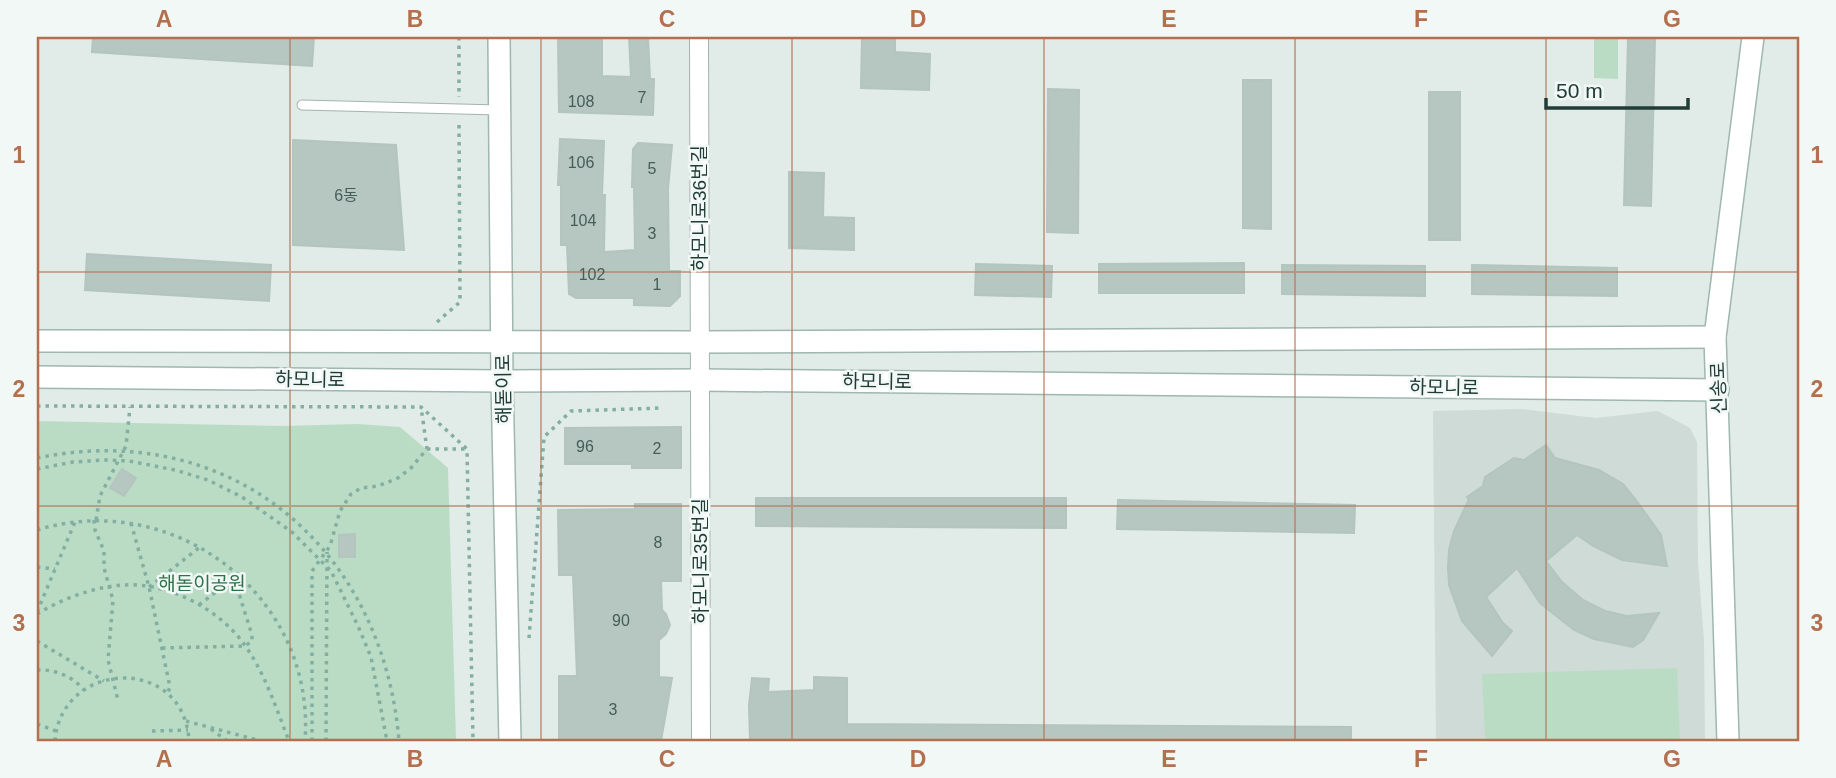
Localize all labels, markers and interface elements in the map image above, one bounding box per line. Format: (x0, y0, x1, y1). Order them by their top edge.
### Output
text: A (156, 6, 172, 32)
text: B (407, 6, 423, 32)
text: C (659, 6, 675, 32)
text: D (910, 6, 926, 32)
text: E (1161, 6, 1177, 32)
text: F (1414, 6, 1428, 32)
text: G (1663, 6, 1681, 32)
scale bar (1546, 66, 1687, 110)
text: 50 m (1556, 79, 1603, 102)
house number: 7 (638, 89, 647, 106)
house number: 108 (568, 93, 594, 110)
text: 1 (13, 142, 26, 168)
text: 1 (1811, 142, 1824, 168)
street label: 하모니로36번길 (689, 145, 710, 271)
house number: 106 (568, 154, 594, 171)
house number: 5 (648, 160, 657, 177)
house number: 6동 (334, 187, 358, 204)
house number: 104 (570, 212, 596, 229)
house number: 3 (648, 225, 657, 242)
house number: 102 (579, 266, 605, 283)
house number: 1 (653, 276, 662, 293)
street label: 해돋이로 (492, 354, 515, 424)
street label: 신송로 (1707, 361, 1730, 415)
street label: 하모니로 (275, 368, 345, 391)
street label: 하모니로 (842, 370, 912, 393)
text: 2 (13, 376, 25, 402)
street label: 하모니로 (1409, 376, 1479, 399)
text: 2 (1811, 376, 1823, 402)
house number: 96 (576, 438, 594, 455)
house number: 2 (653, 440, 662, 457)
street label: 하모니로35번길 (690, 498, 711, 624)
house number: 8 (654, 534, 663, 551)
park label: 해돋이공원 (158, 573, 246, 594)
text: 3 (13, 610, 25, 636)
text: 3 (1811, 610, 1823, 636)
house number: 90 (612, 612, 630, 629)
house number: 3 (609, 701, 618, 718)
text: A (156, 746, 172, 772)
text: B (407, 746, 423, 772)
text: C (659, 746, 675, 772)
text: D (910, 746, 926, 772)
text: E (1161, 746, 1177, 772)
text: F (1414, 746, 1428, 772)
text: G (1663, 746, 1681, 772)

